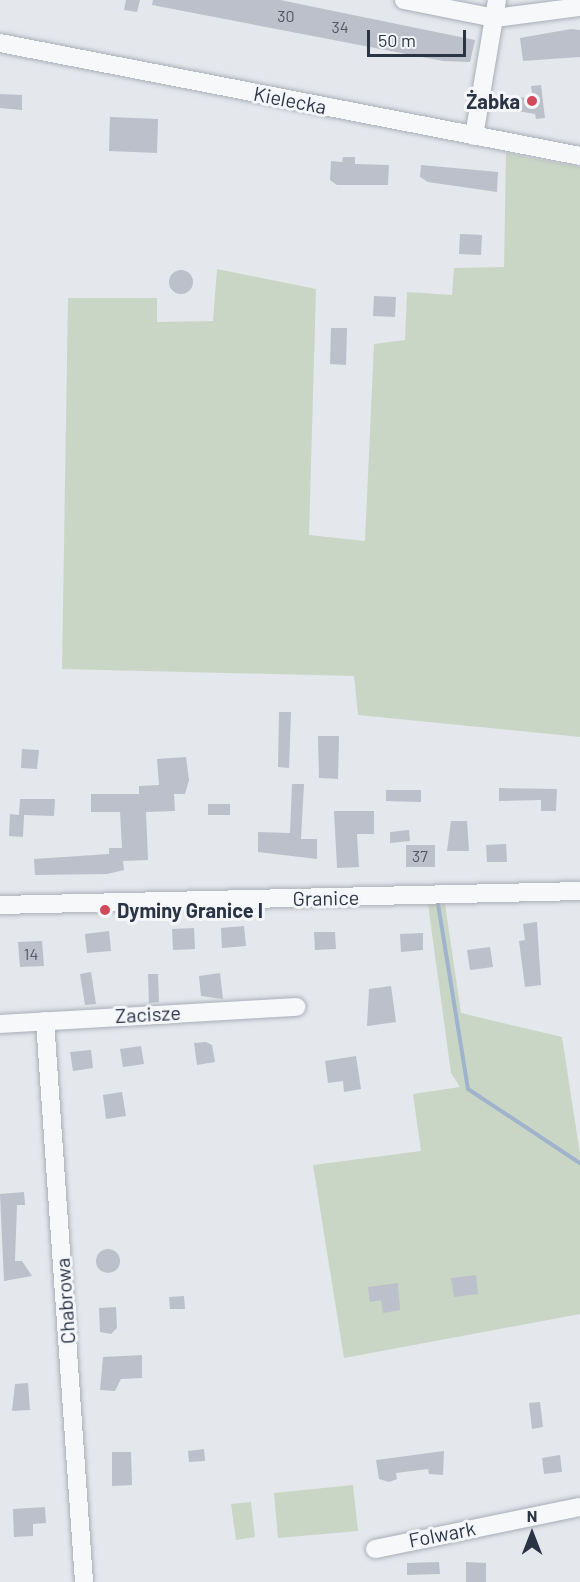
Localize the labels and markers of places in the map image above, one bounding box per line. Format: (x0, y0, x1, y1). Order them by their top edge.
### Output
place label: Żabka (466, 89, 520, 113)
marker: Żabka (525, 94, 539, 108)
place label: Dyminy Granice I (117, 898, 263, 922)
marker: Dyminy Granice I (98, 903, 112, 917)

